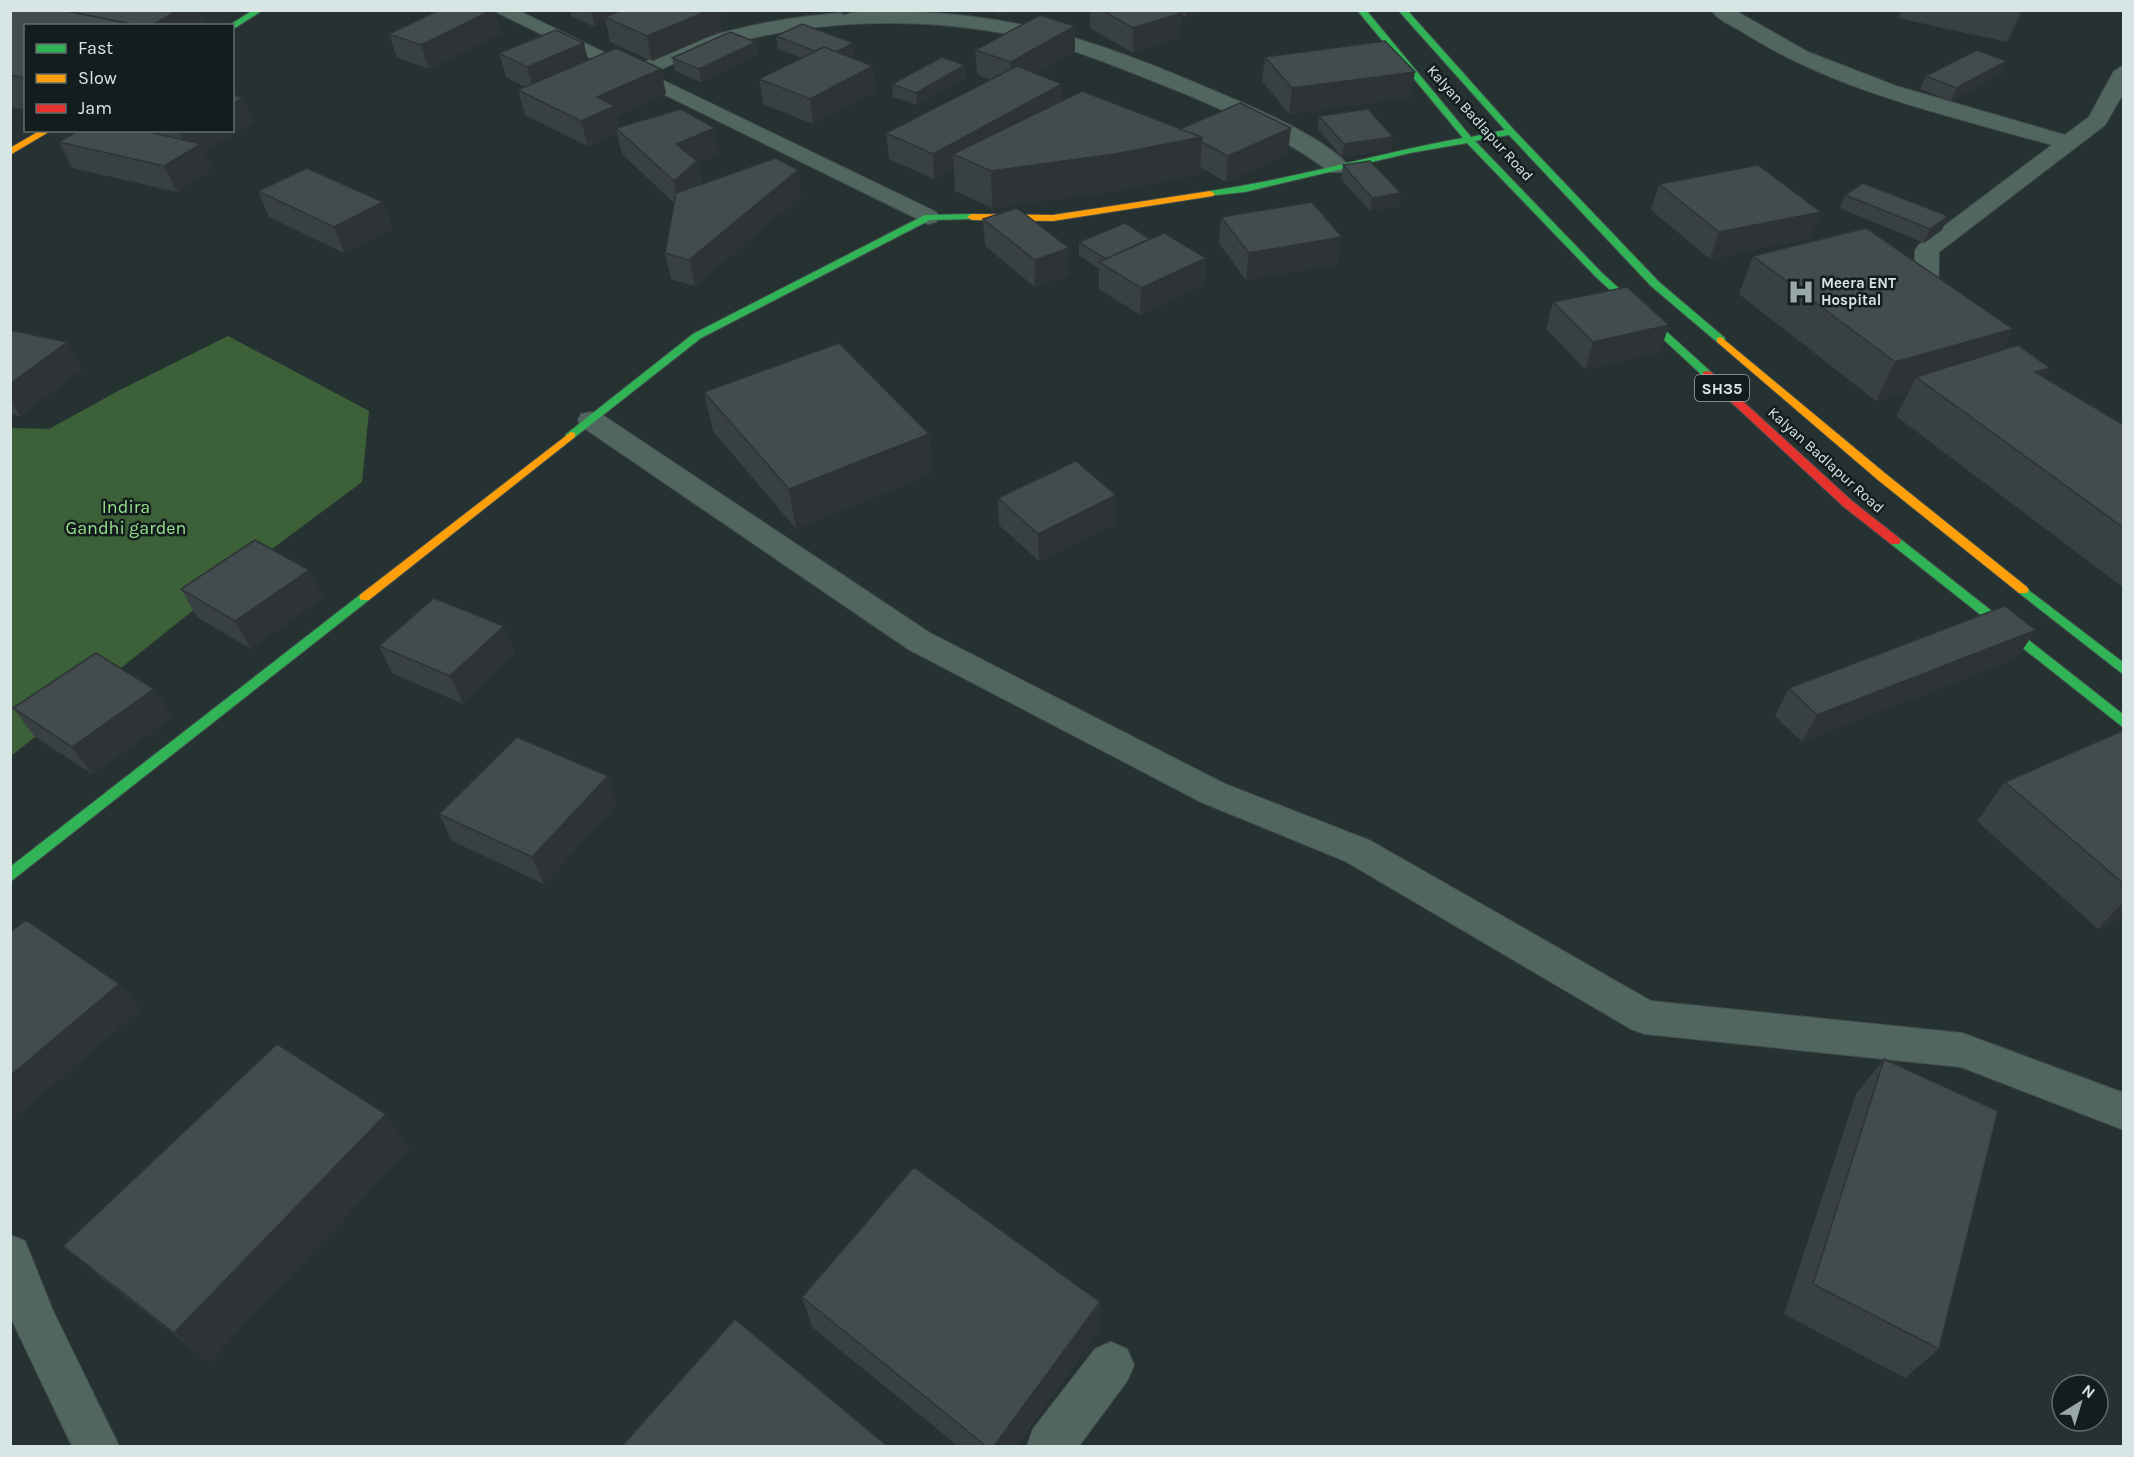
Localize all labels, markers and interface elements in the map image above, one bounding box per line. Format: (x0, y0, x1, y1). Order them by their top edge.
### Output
legend (24, 24, 234, 132)
text: Fast (78, 37, 113, 59)
street label: Kalyan Badlapur Road (1423, 61, 1537, 185)
text: Slow (78, 67, 117, 89)
text: Jam (78, 97, 112, 119)
place label: Meera ENT Hospital (1821, 274, 1896, 309)
hospital icon: Meera ENT Hospital (1786, 277, 1816, 307)
road number: SH35 (1695, 375, 1749, 401)
street label: Kalyan Badlapur Road (1764, 403, 1888, 517)
park label: Indira Gandhi garden (66, 496, 186, 539)
north arrow (2050, 1373, 2110, 1433)
text: N (2078, 1380, 2099, 1402)

